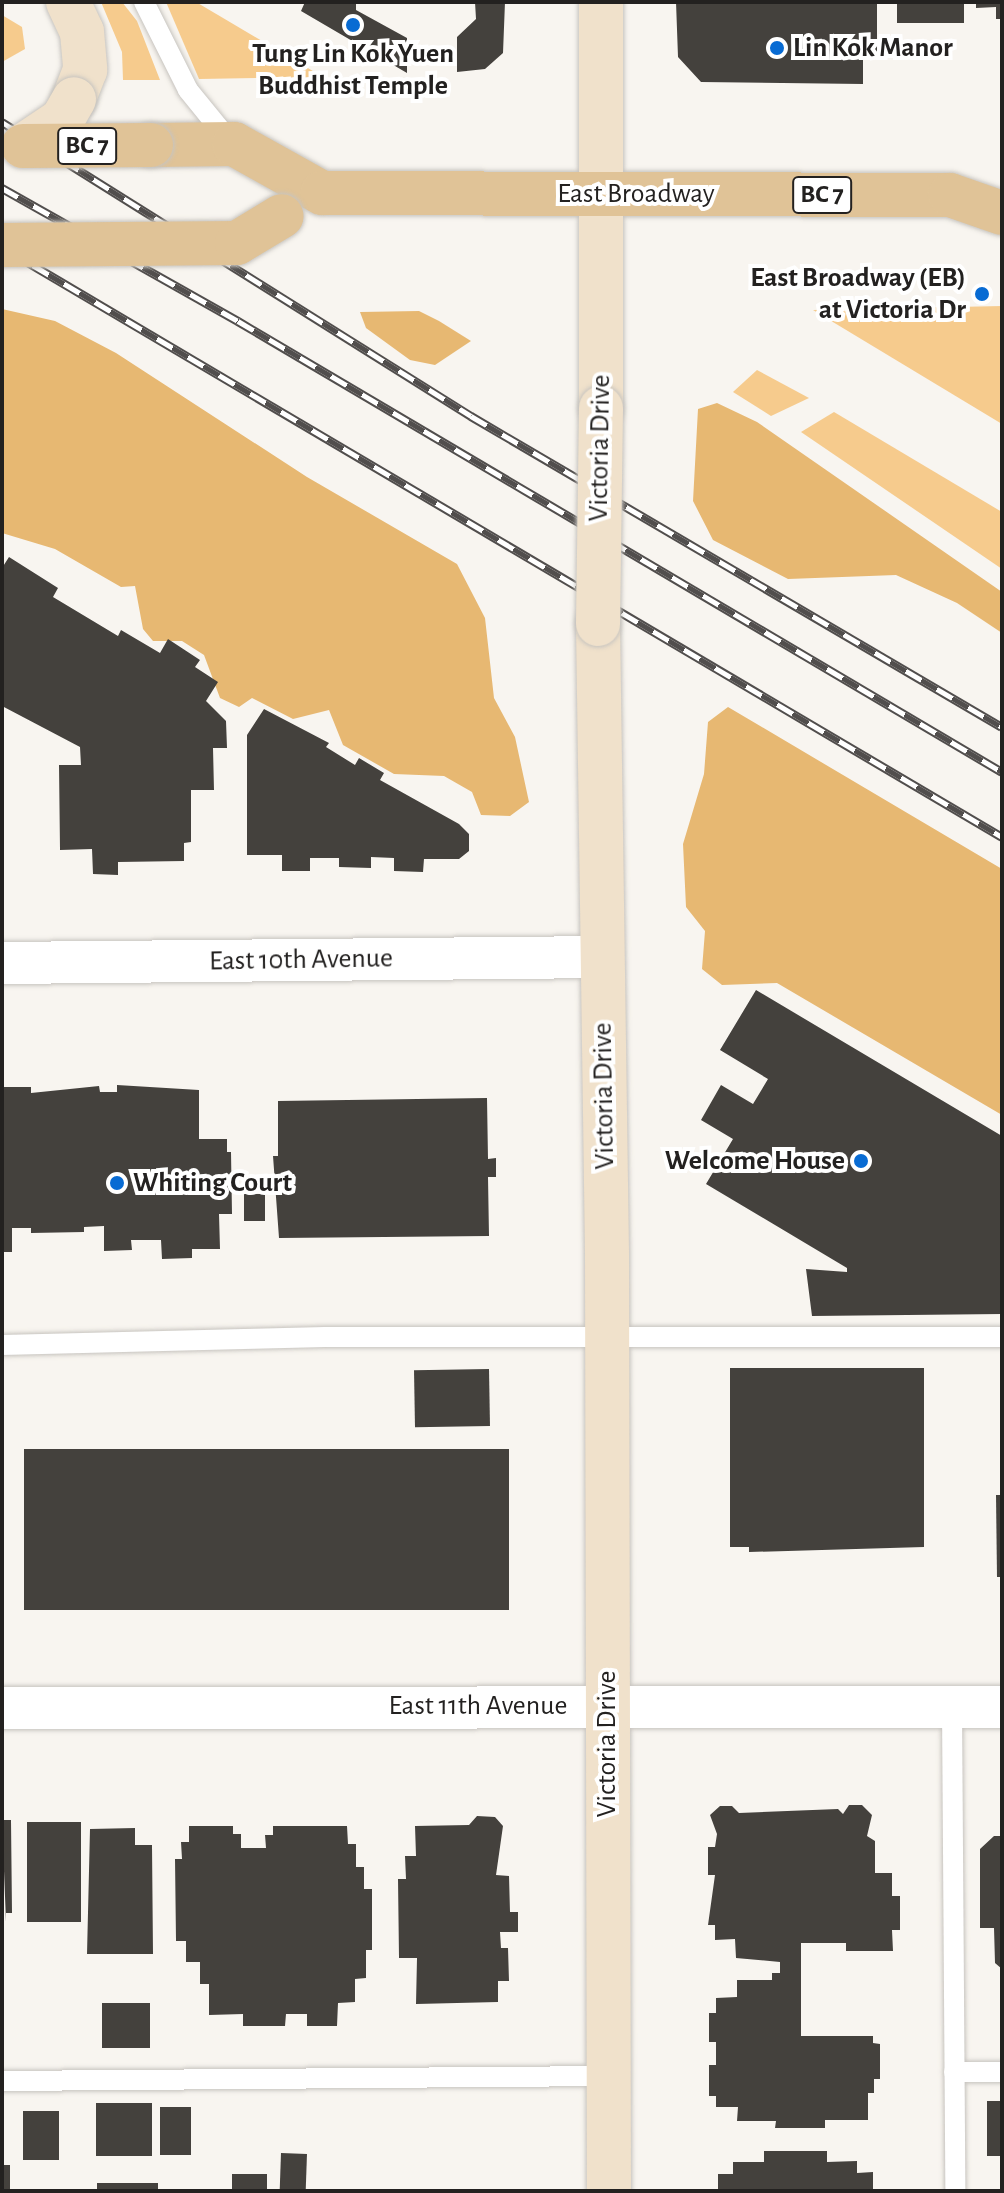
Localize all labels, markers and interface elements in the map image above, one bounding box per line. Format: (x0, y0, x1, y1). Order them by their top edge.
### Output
marker: Tung Lin Kok Yuen Buddhist Temple (344, 16, 362, 34)
place label: Lin Kok Manor (793, 31, 953, 65)
place label: Tung Lin Kok Yuen Buddhist Temple (252, 37, 454, 103)
marker: Lin Kok Manor (768, 39, 786, 57)
road number: BC 7 (57, 124, 117, 168)
road number: BC 7 (792, 173, 852, 217)
street label: East Broadway (557, 177, 715, 211)
place label: East Broadway (EB) at Victoria Dr (750, 261, 966, 327)
marker: East Broadway (EB) at Victoria Dr (973, 285, 991, 303)
street label: Victoria Drive (582, 374, 618, 522)
street label: East 10th Avenue (209, 942, 393, 978)
street label: Victoria Drive (586, 1022, 622, 1170)
place label: Welcome House (665, 1144, 845, 1178)
marker: Welcome House (852, 1152, 870, 1170)
place label: Whiting Court (133, 1166, 292, 1200)
marker: Whiting Court (108, 1174, 126, 1192)
street label: Victoria Drive (590, 1671, 624, 1817)
street label: East 11th Avenue (389, 1689, 567, 1723)

